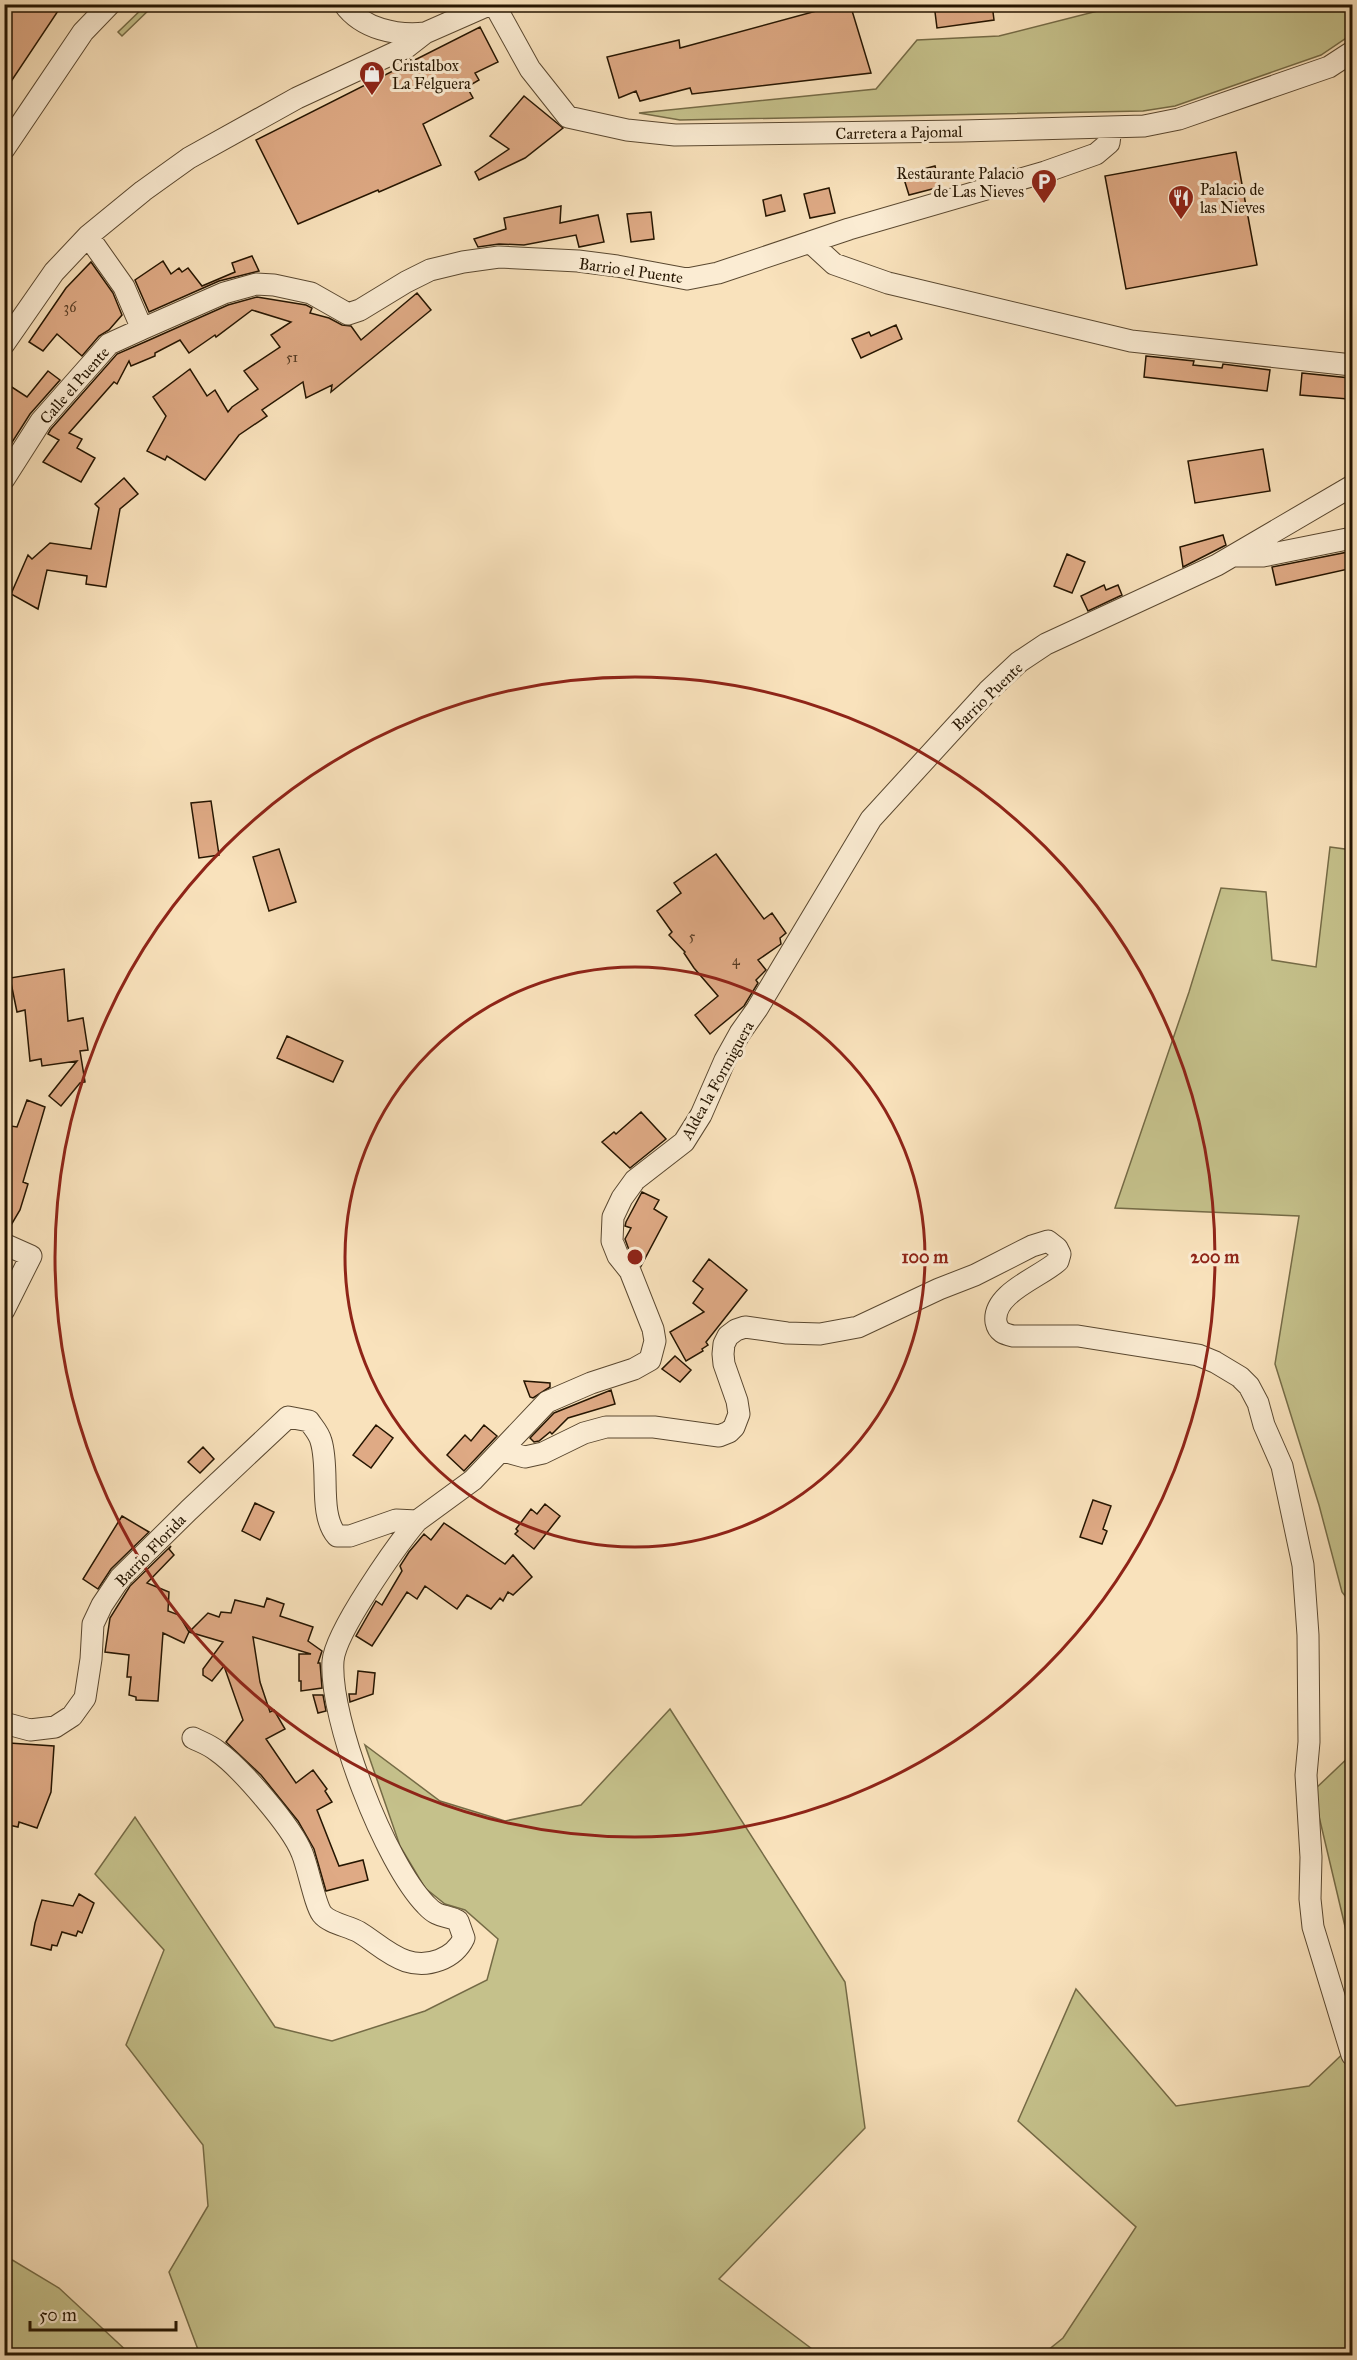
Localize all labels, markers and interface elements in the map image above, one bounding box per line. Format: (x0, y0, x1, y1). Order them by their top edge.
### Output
place label: Cristalbox La Felguera (392, 56, 471, 94)
shop icon: Cristalbox La Felguera (357, 59, 387, 97)
street label: Carretera a Pajomal (835, 122, 963, 143)
place label: Restaurante Palacio de Las Nieves (896, 164, 1024, 201)
parking icon: Restaurante Palacio de Las Nieves (1029, 167, 1059, 205)
place label: Palacio de las Nieves (1200, 180, 1265, 217)
restaurant icon: Palacio de las Nieves (1166, 183, 1196, 221)
street label: Barrio el Puente (578, 254, 685, 287)
house number: 36 (64, 299, 77, 316)
street label: Calle el Puente (36, 343, 113, 428)
house number: 51 (286, 349, 298, 366)
street label: Barrio Puente (948, 658, 1027, 735)
house number: 5 (689, 928, 696, 945)
house number: 4 (732, 952, 741, 969)
street label: Aldea la Formiguera (677, 1018, 759, 1144)
text: 100 m (902, 1246, 949, 1268)
text: 200 m (1191, 1246, 1240, 1268)
centre of rings (625, 1247, 645, 1267)
street label: Barrio Florida (111, 1510, 190, 1590)
scale bar (30, 2294, 176, 2332)
text: 50 m (39, 2304, 77, 2326)

